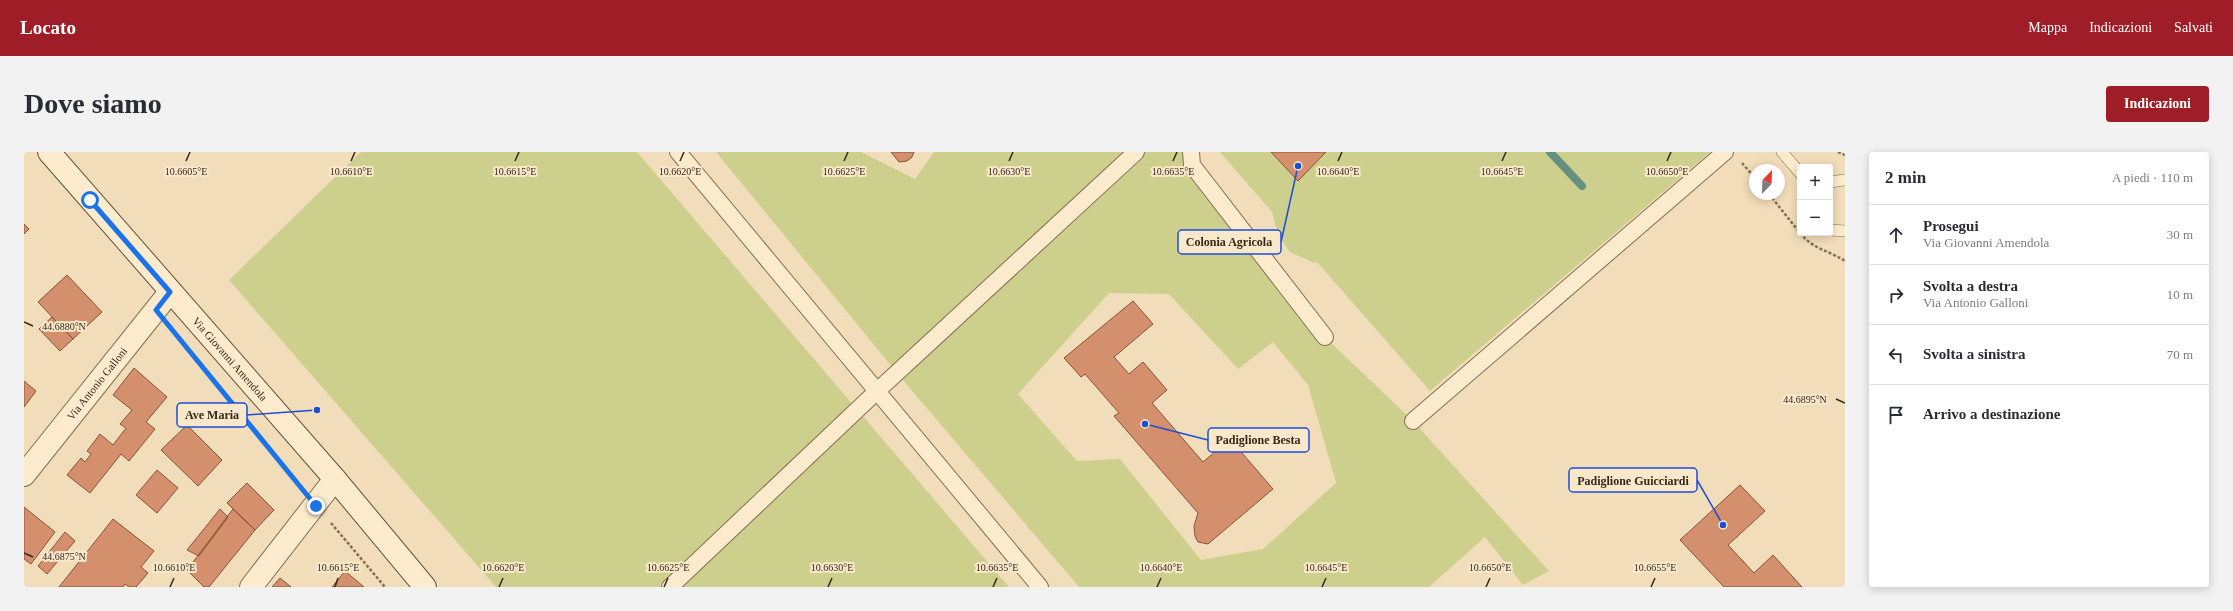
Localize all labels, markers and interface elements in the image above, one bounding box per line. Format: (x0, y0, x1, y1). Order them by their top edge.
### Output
text: Locato (20, 17, 76, 38)
text: Mappa (2028, 20, 2067, 35)
text: Indicazioni (2089, 20, 2152, 35)
text: Salvati (2174, 20, 2213, 35)
button: Indicazioni (2106, 86, 2209, 122)
text: Dove siamo (24, 88, 162, 119)
north arrow (1749, 164, 1785, 200)
map controls (1797, 164, 1833, 236)
button: + (1797, 164, 1833, 200)
text: 10.6605°E (165, 166, 207, 177)
text: 10.6610°E (330, 166, 372, 177)
text: 10.6615°E (494, 166, 536, 177)
text: 10.6620°E (659, 166, 701, 177)
text: 10.6625°E (823, 166, 865, 177)
text: 10.6630°E (988, 166, 1030, 177)
text: 10.6635°E (1152, 166, 1194, 177)
text: 10.6640°E (1317, 166, 1359, 177)
text: 10.6645°E (1481, 166, 1523, 177)
text: 10.6650°E (1646, 166, 1688, 177)
text: 2 min (1885, 168, 1926, 187)
text: A piedi · 110 m (2112, 170, 2193, 185)
route start (81, 191, 99, 209)
button: − (1797, 200, 1833, 236)
text: Prosegui (1923, 218, 1979, 234)
icon: ahead (1885, 224, 1907, 246)
text: 30 m (2167, 227, 2193, 242)
callout: Colonia Agricola (1178, 230, 1281, 254)
text: Colonia Agricola (1186, 235, 1272, 249)
text: Via Giovanni Amendola (1923, 235, 2049, 250)
text: Svolta a destra (1923, 278, 2018, 294)
icon: right (1885, 284, 1907, 306)
text: 10 m (2167, 287, 2193, 302)
text: Via Antonio Galloni (1923, 295, 2028, 310)
street label: Via Giovanni Amendola (190, 315, 270, 403)
text: 44.6880°N (42, 321, 86, 332)
icon: left (1885, 344, 1907, 366)
street label: Via Antonio Galloni (64, 345, 129, 422)
text: Svolta a sinistra (1923, 346, 2026, 362)
text: 70 m (2167, 347, 2193, 362)
text: 44.6895°N (1783, 394, 1827, 405)
callout: Ave Maria (177, 403, 247, 427)
icon: arrive (1885, 404, 1907, 426)
text: Arrivo a destinazione (1923, 406, 2060, 422)
text: Ave Maria (185, 408, 239, 422)
callout: Padiglione Besta (1208, 428, 1309, 452)
text: Padiglione Besta (1215, 433, 1301, 447)
callout: Padiglione Guicciardi (1569, 468, 1697, 492)
text: Padiglione Guicciardi (1577, 474, 1689, 488)
route end (307, 497, 325, 515)
text: 44.6875°N (42, 551, 86, 562)
text: 10.6610°E (153, 562, 195, 573)
text: 10.6615°E (317, 562, 359, 573)
text: 10.6620°E (482, 562, 524, 573)
text: 10.6625°E (647, 562, 689, 573)
text: 10.6630°E (811, 562, 853, 573)
text: 10.6635°E (976, 562, 1018, 573)
text: 10.6640°E (1140, 562, 1182, 573)
text: 10.6645°E (1305, 562, 1347, 573)
text: 10.6650°E (1469, 562, 1511, 573)
text: 10.6655°E (1634, 562, 1676, 573)

